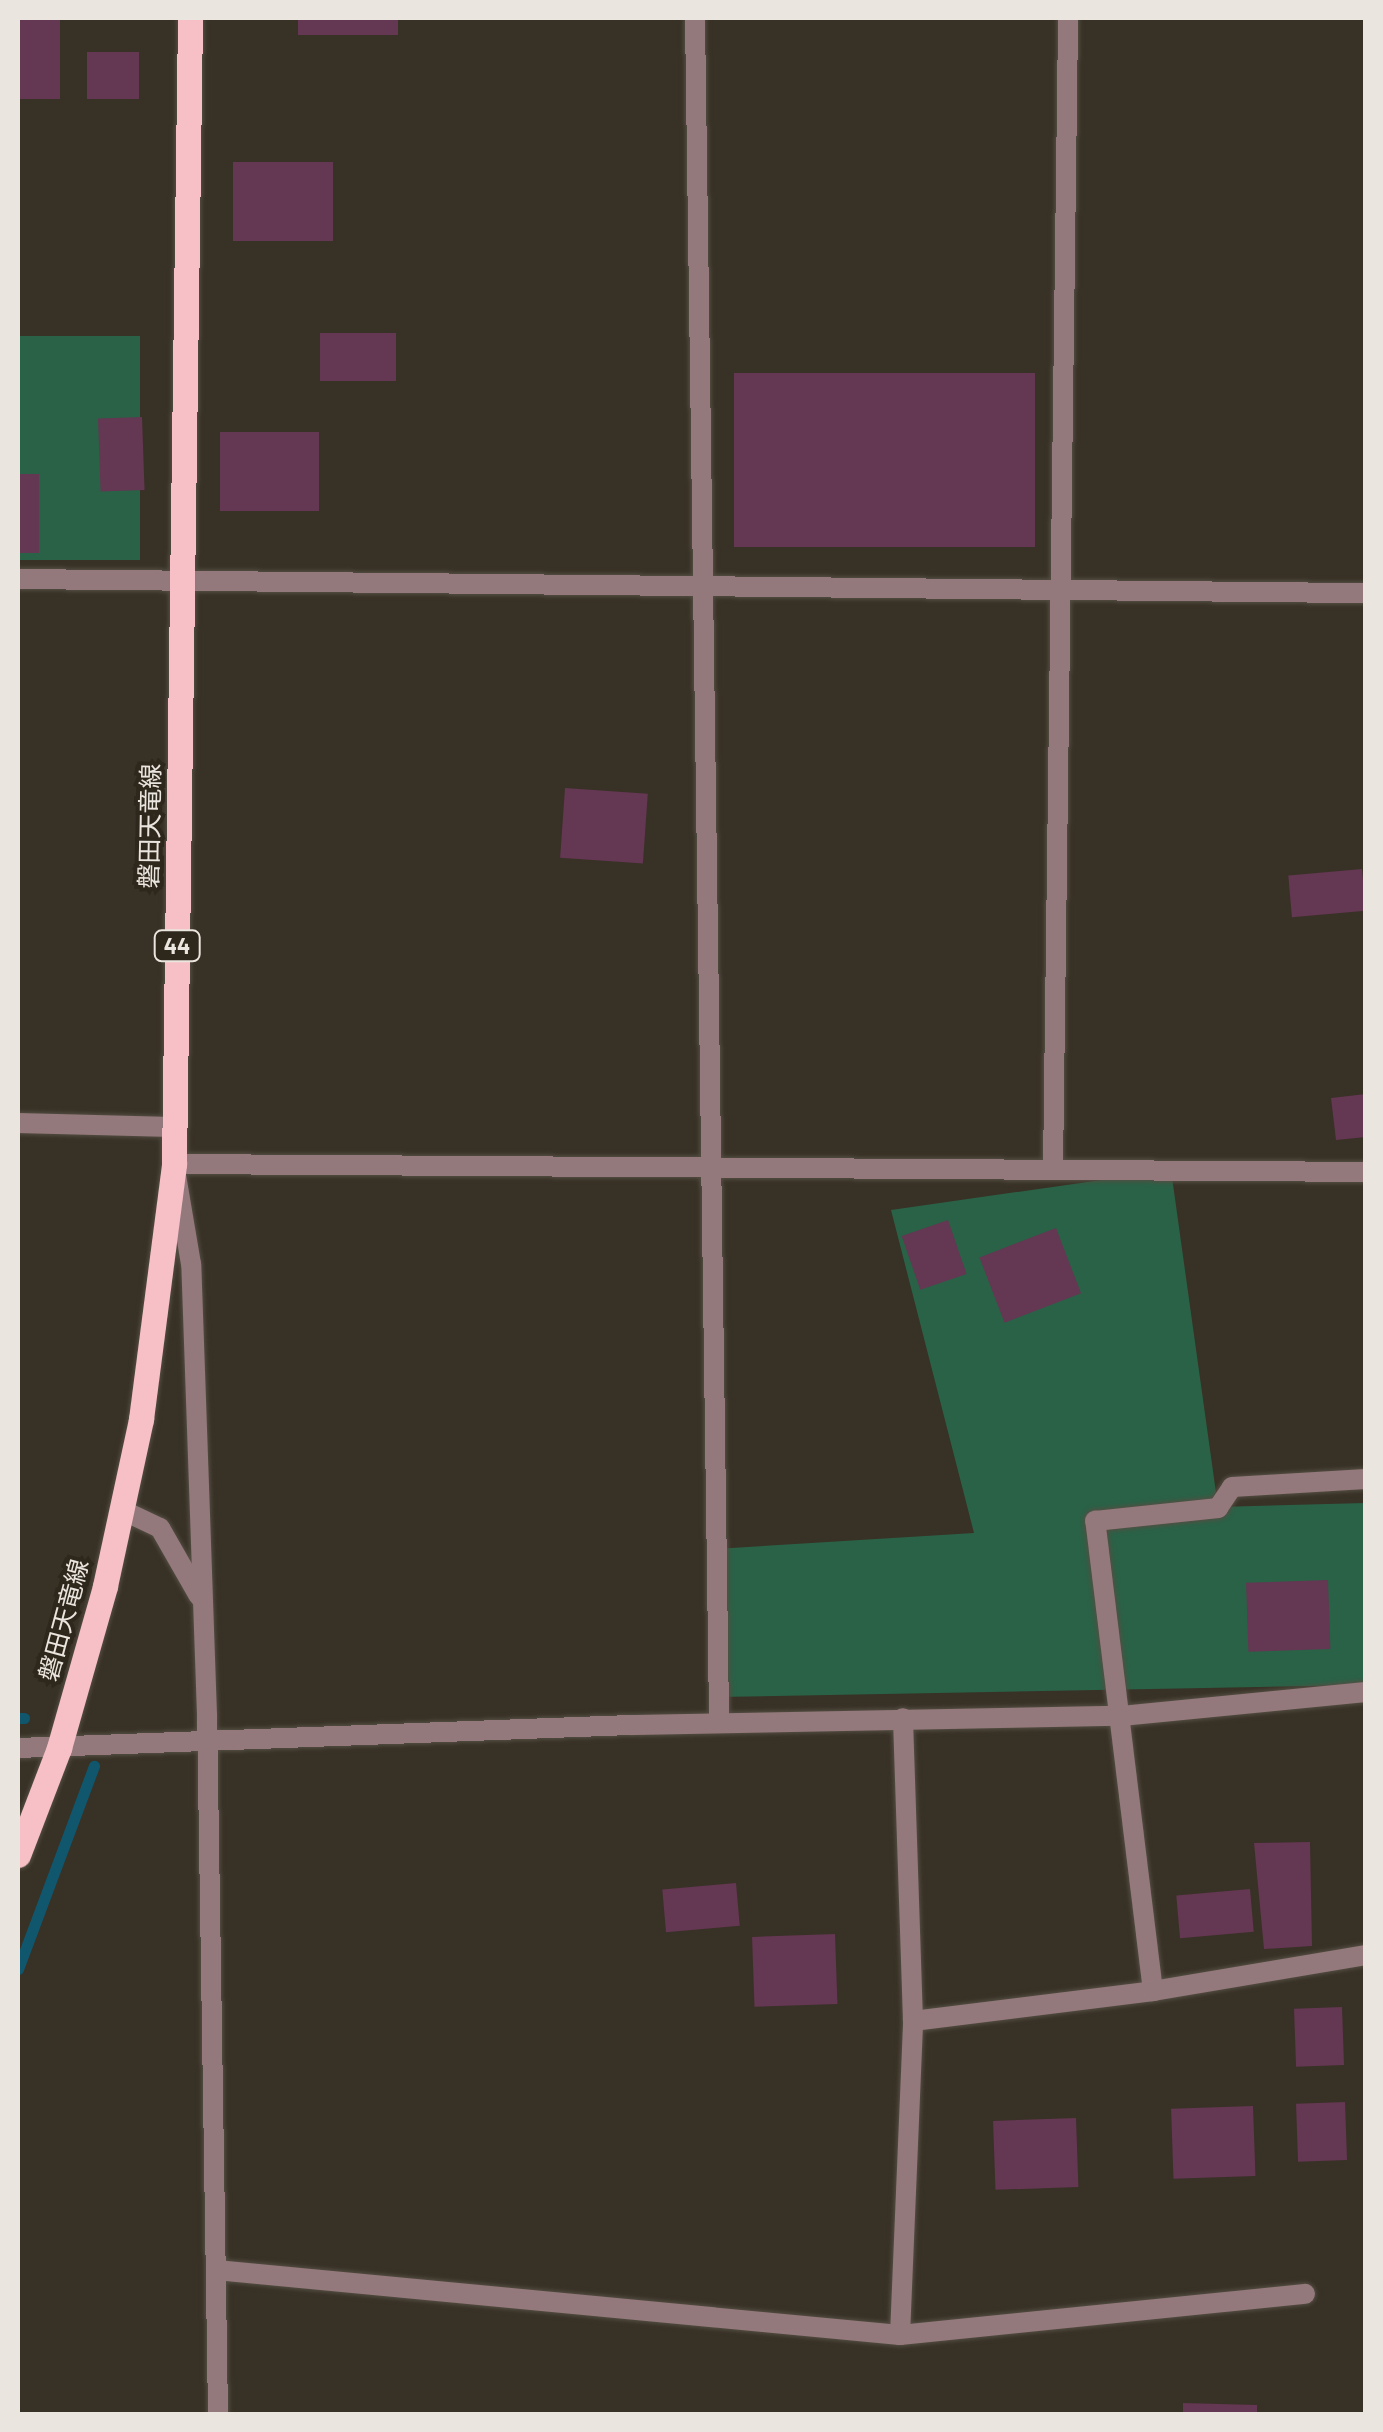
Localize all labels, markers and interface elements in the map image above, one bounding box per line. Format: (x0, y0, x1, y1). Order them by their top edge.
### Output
street label: 磐田天竜線 (133, 763, 165, 889)
road number: 44 (152, 929, 202, 963)
street label: 磐田天竜線 (32, 1556, 94, 1684)

